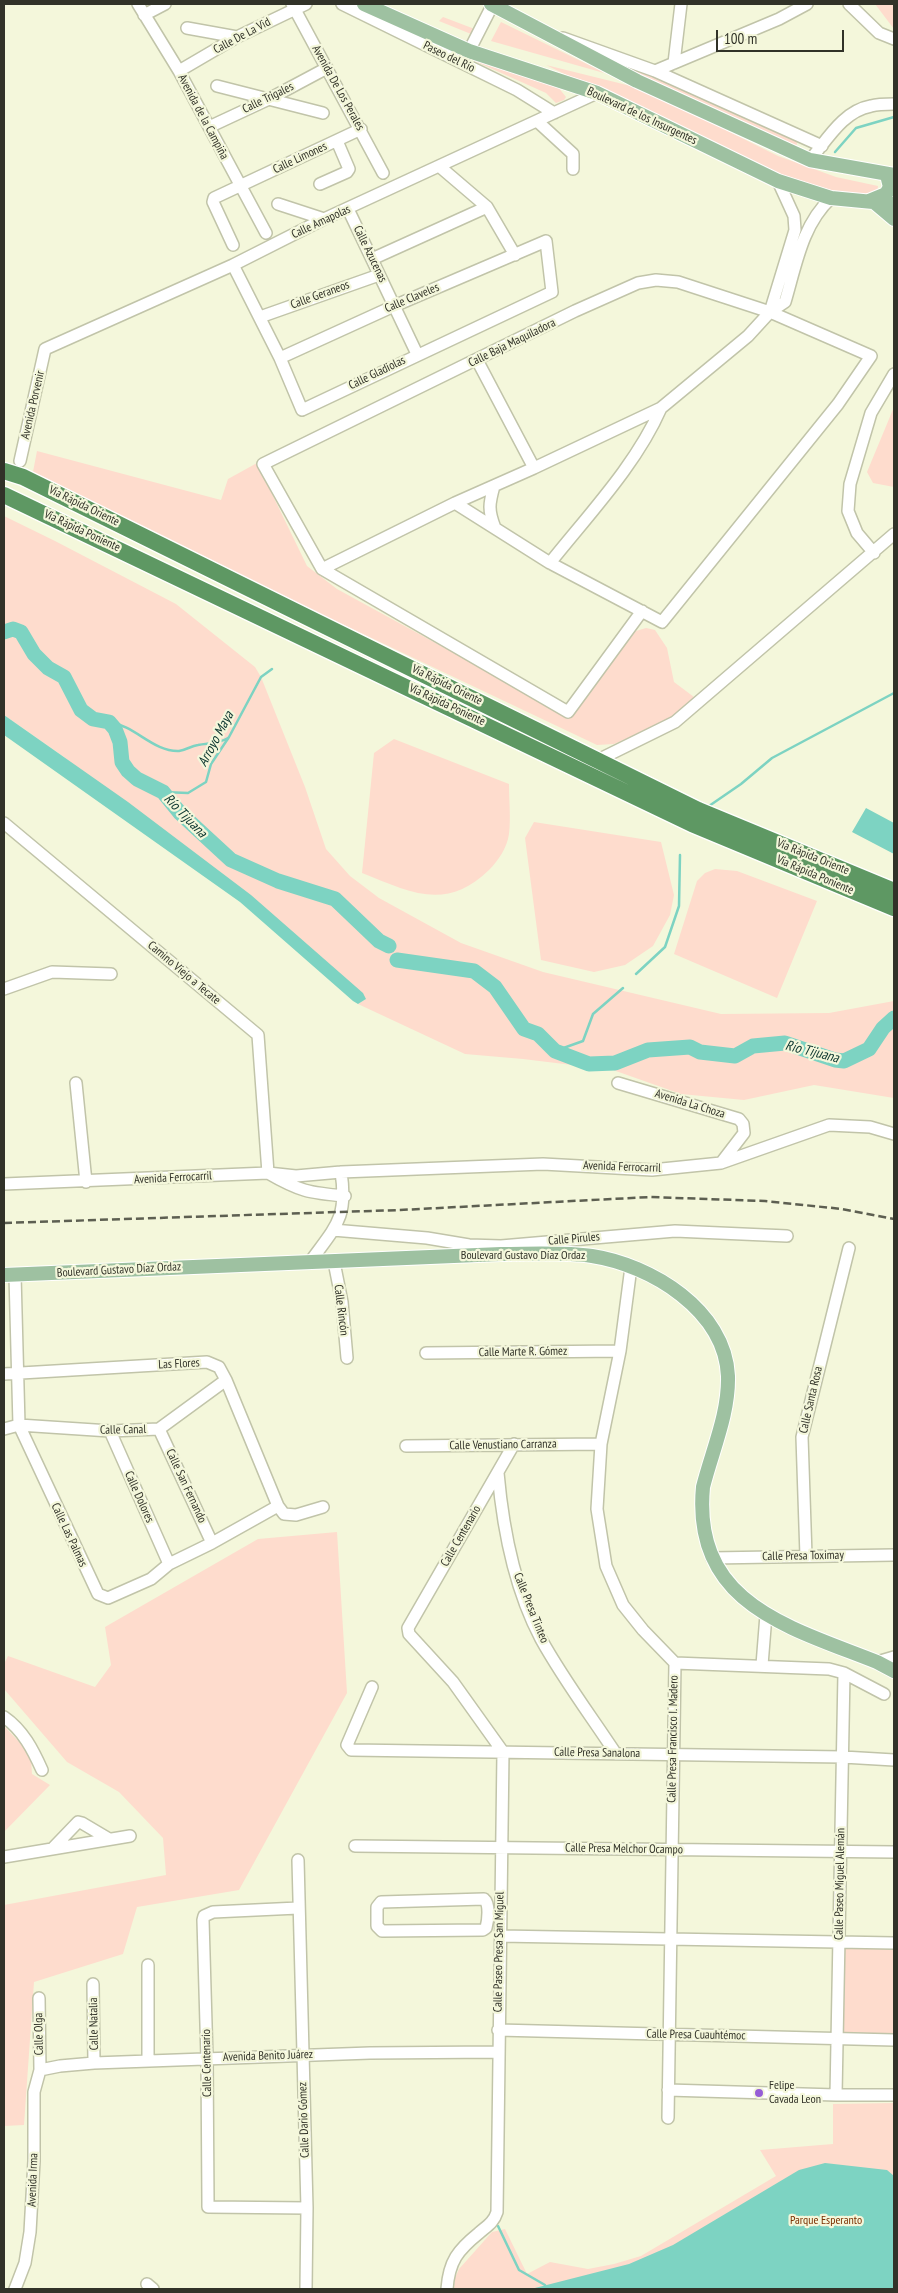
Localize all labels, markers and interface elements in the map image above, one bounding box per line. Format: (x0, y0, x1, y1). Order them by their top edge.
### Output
street label: Calle De La Vid (211, 15, 273, 57)
scale bar (718, 20, 846, 52)
text: 100 m (724, 29, 757, 48)
street label: Paseo del Río (421, 38, 477, 76)
street label: Avenida De Los Perales (309, 43, 367, 133)
street label: Avenida de la Campiña (175, 72, 231, 162)
street label: Calle Trigales (240, 79, 296, 117)
street label: Boulevard de los Insurgentes (585, 84, 699, 148)
street label: Calle Limones (271, 139, 329, 177)
street label: Calle Amapolas (289, 202, 353, 242)
street label: Calle Azucenas (350, 223, 390, 285)
street label: Calle Geraneos (289, 278, 351, 312)
street label: Calle Claveles (383, 280, 441, 316)
street label: Calle Baja Maquiladora (466, 316, 558, 370)
street label: Calle Gladiolas (346, 353, 408, 393)
street label: Avenida Porvenir (18, 369, 48, 441)
street label: Vía Rápida Oriente (46, 483, 122, 529)
street label: Vía Rápida Poniente (42, 507, 122, 555)
street label: Vía Rápida Oriente (409, 662, 485, 708)
street label: Vía Rápida Poniente (407, 681, 487, 729)
water label: Arroyo Maya (195, 709, 237, 769)
water label: Río Tijuana (160, 791, 210, 841)
street label: Vía Rápida Oriente (775, 836, 851, 878)
street label: Vía Rápida Poniente (774, 852, 856, 898)
street label: Camino Viejo a Tecate (145, 938, 223, 1008)
water label: Río Tijuana (784, 1037, 840, 1067)
street label: Avenida La Choza (653, 1087, 727, 1121)
street label: Avenida Ferrocarril (583, 1158, 661, 1176)
street label: Avenida Ferrocarril (134, 1169, 212, 1187)
street label: Calle Pirules (548, 1230, 600, 1248)
street label: Boulevard Gustavo Díaz Ordaz (461, 1249, 585, 1263)
street label: Boulevard Gustavo Díaz Ordaz (56, 1260, 182, 1280)
street label: Calle Rincón (331, 1284, 351, 1336)
street label: Calle Marte R. Gómez (479, 1344, 567, 1360)
street label: Las Flores (158, 1356, 200, 1372)
street label: Calle Santa Rosa (796, 1365, 826, 1435)
street label: Calle Canal (100, 1422, 146, 1438)
street label: Calle Venustiano Carranza (449, 1437, 557, 1453)
street label: Calle San Fernando (163, 1447, 209, 1525)
street label: Calle Dolores (121, 1469, 157, 1525)
street label: Calle Las Palmas (48, 1501, 90, 1569)
street label: Calle Centenario (438, 1503, 484, 1569)
street label: Calle Presa Toximay (762, 1548, 844, 1564)
street label: Calle Presa Tinteo (510, 1571, 552, 1645)
street label: Calle Presa Francisco I. Madero (665, 1675, 681, 1803)
street label: Calle Presa Sanalona (554, 1745, 640, 1761)
street label: Calle Paseo Miguel Alemán (832, 1828, 848, 1940)
street label: Calle Presa Melchor Ocampo (565, 1841, 683, 1857)
street label: Calle Paseo Presa San Miguel (491, 1892, 507, 2012)
street label: Calle Natalia (86, 1997, 102, 2051)
street label: Calle Olga (31, 2013, 47, 2055)
street label: Calle Presa Cuauhtémoc (646, 2027, 746, 2043)
street label: Calle Centenario (199, 2029, 215, 2097)
street label: Avenida Benito Juárez (223, 2047, 313, 2065)
place label: Felipe Cavada Leon (769, 2079, 821, 2107)
street label: Calle Dario Gómez (295, 2082, 313, 2158)
marker: Felipe Cavada Leon (753, 2087, 765, 2099)
street label: Avenida Irma (25, 2153, 41, 2207)
park label: Parque Esperanto (790, 2214, 862, 2228)

